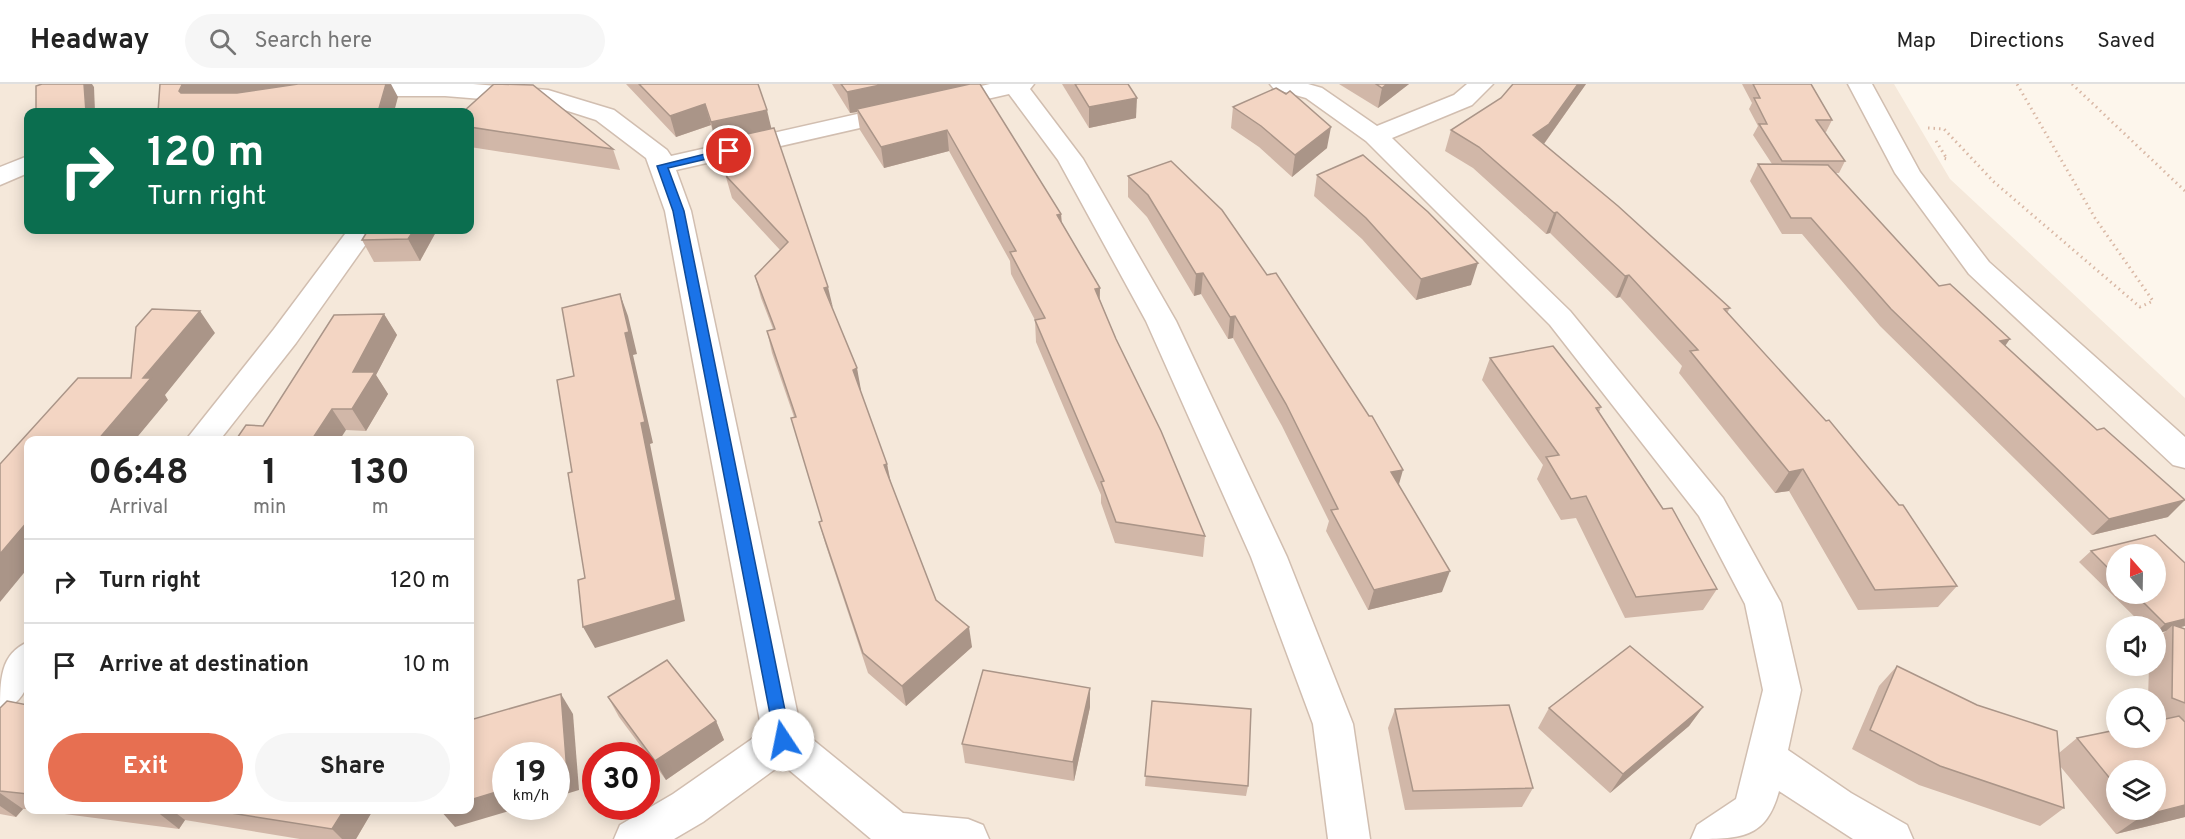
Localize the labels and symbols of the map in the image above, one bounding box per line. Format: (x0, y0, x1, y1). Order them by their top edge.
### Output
pin (703, 125, 754, 176)
north arrow (2106, 544, 2166, 604)
position arrow (751, 708, 815, 772)
speed limit sign: 30 (582, 742, 660, 820)

